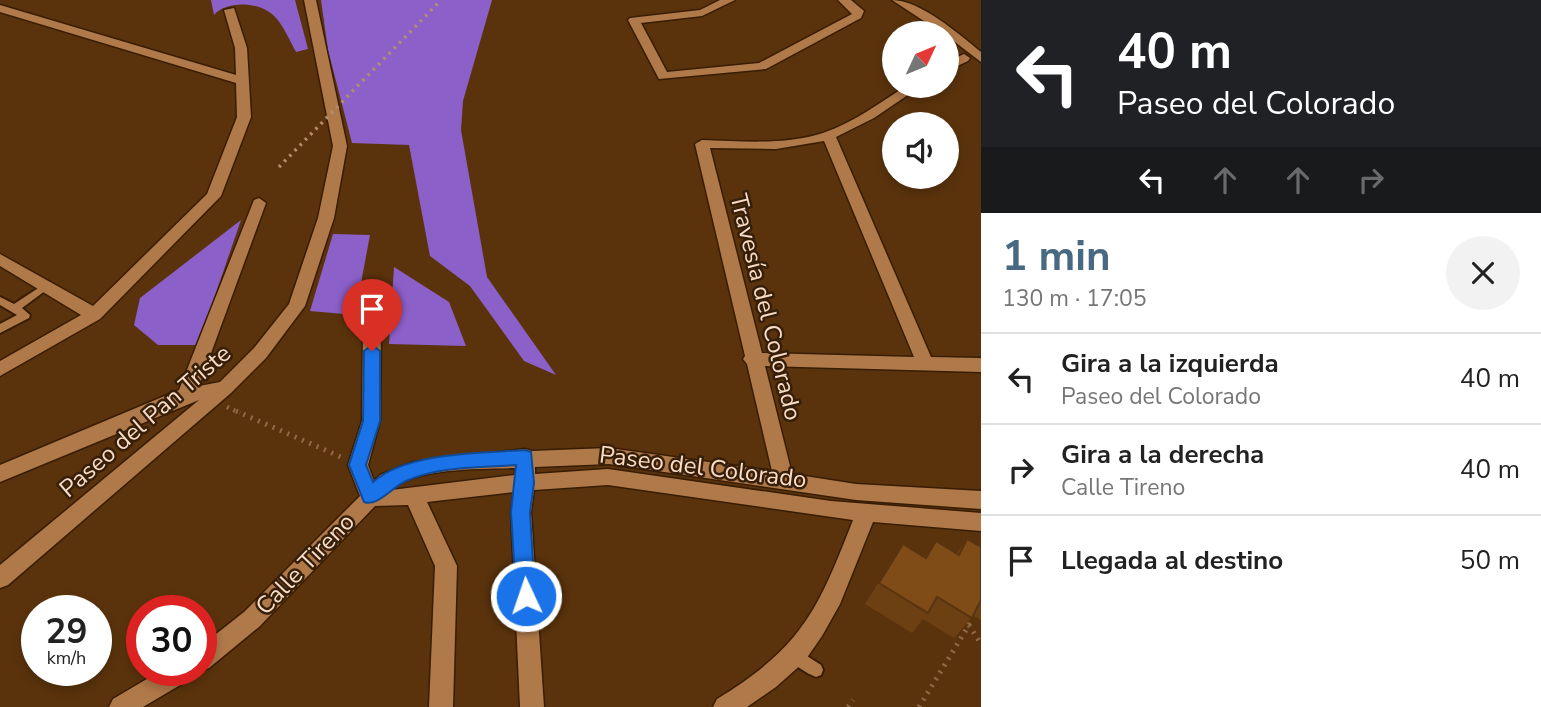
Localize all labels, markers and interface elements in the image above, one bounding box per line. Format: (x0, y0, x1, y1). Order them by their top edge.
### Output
text: 40 m (1117, 18, 1232, 85)
north arrow (882, 21, 959, 98)
map controls (882, 21, 959, 189)
icon: left (1002, 28, 1093, 119)
text: Paseo del Colorado (1117, 82, 1395, 125)
button: sound (882, 112, 959, 189)
icon: left (1133, 161, 1171, 199)
icon: ahead (1206, 161, 1244, 199)
icon: ahead (1279, 161, 1317, 199)
icon: right (1352, 161, 1390, 199)
street label: Travesía del Colorado (722, 190, 810, 424)
text: 1 min (1002, 228, 1111, 285)
button: close (1446, 236, 1520, 310)
pin (342, 279, 402, 351)
text: 130 m · 17:05 (1002, 283, 1147, 314)
icon: arrive (353, 290, 391, 328)
street label: Paseo del Pan Triste (52, 338, 238, 504)
text: Gira a la izquierda (1061, 346, 1279, 381)
icon: left (1002, 360, 1040, 398)
text: 40 m (1460, 361, 1520, 396)
text: Paseo del Colorado (1061, 381, 1261, 412)
text: Gira a la derecha (1061, 437, 1264, 472)
street label: Paseo del Colorado (597, 438, 809, 496)
icon: right (1002, 451, 1040, 489)
text: 40 m (1460, 452, 1520, 487)
text: Calle Tireno (1061, 472, 1185, 503)
street label: Calle Tireno (248, 506, 362, 622)
icon: arrive (1002, 542, 1040, 580)
text: Llegada al destino (1061, 543, 1283, 578)
text: 50 m (1460, 543, 1520, 578)
position arrow (489, 559, 563, 633)
speed limit sign: 30 (126, 595, 217, 686)
text: 29 (45, 608, 88, 655)
text: km/h (47, 646, 86, 670)

